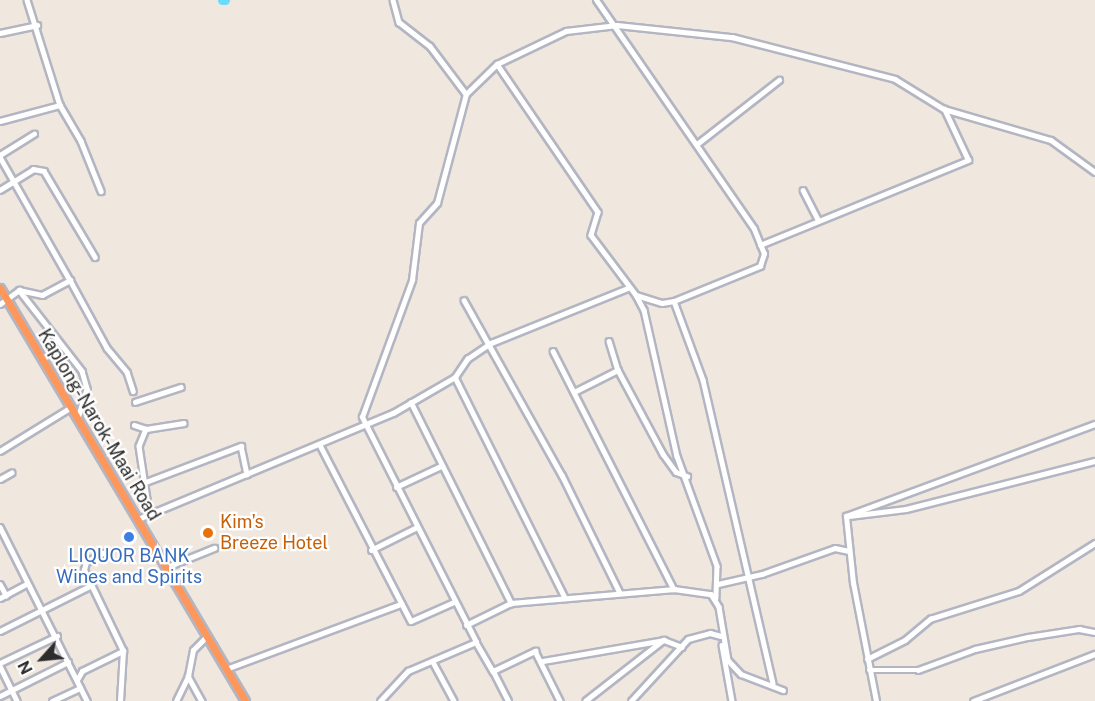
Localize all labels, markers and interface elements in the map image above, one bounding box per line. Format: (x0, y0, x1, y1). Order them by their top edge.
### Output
street label: Kaplong-Narok-Maai Road (33, 325, 165, 525)
place label: Kim's Breeze Hotel (220, 512, 328, 554)
marker: Kim's Breeze Hotel (201, 526, 215, 540)
marker: LIQUOR BANK Wines and Spirits (122, 530, 136, 544)
place label: LIQUOR BANK Wines and Spirits (56, 546, 202, 588)
north arrow (12, 629, 72, 689)
text: N (14, 658, 37, 677)

